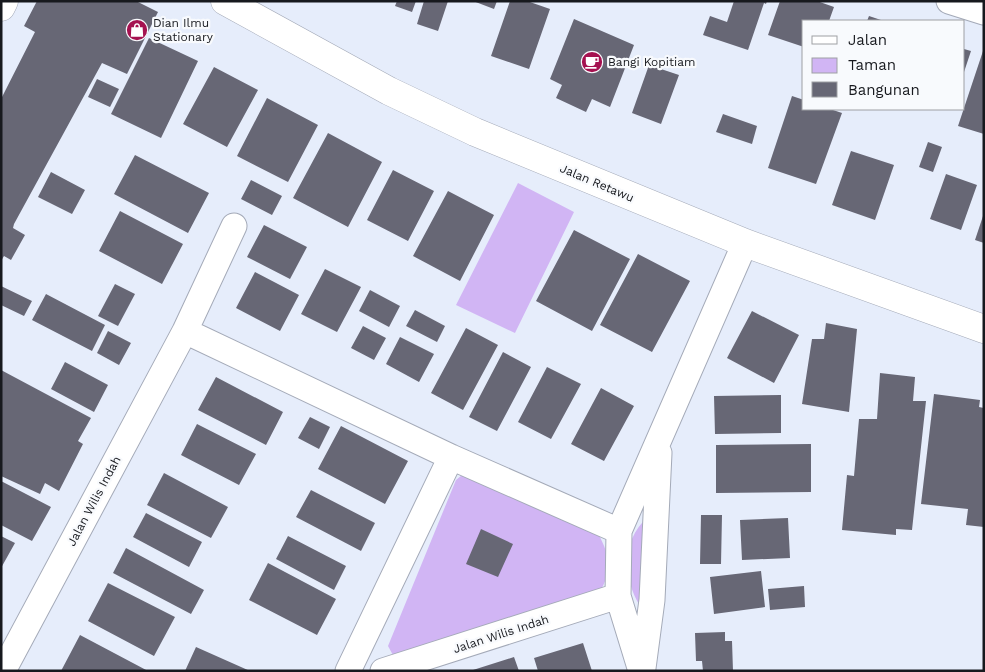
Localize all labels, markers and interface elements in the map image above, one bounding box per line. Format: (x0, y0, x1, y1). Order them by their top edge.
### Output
place label: Dian Ilmu Stationary (153, 16, 214, 44)
shop icon: Dian Ilmu Stationary (125, 18, 149, 42)
legend (802, 20, 965, 110)
text: Jalan (848, 31, 887, 49)
cafe icon: Bangi Kopitiam (580, 50, 604, 74)
place label: Bangi Kopitiam (608, 55, 695, 69)
text: Taman (848, 56, 896, 74)
text: Bangunan (848, 81, 920, 99)
street label: Jalan Retawu (558, 161, 636, 205)
street label: Jalan Wilis Indah (64, 454, 124, 548)
street label: Jalan Wilis Indah (451, 612, 551, 656)

